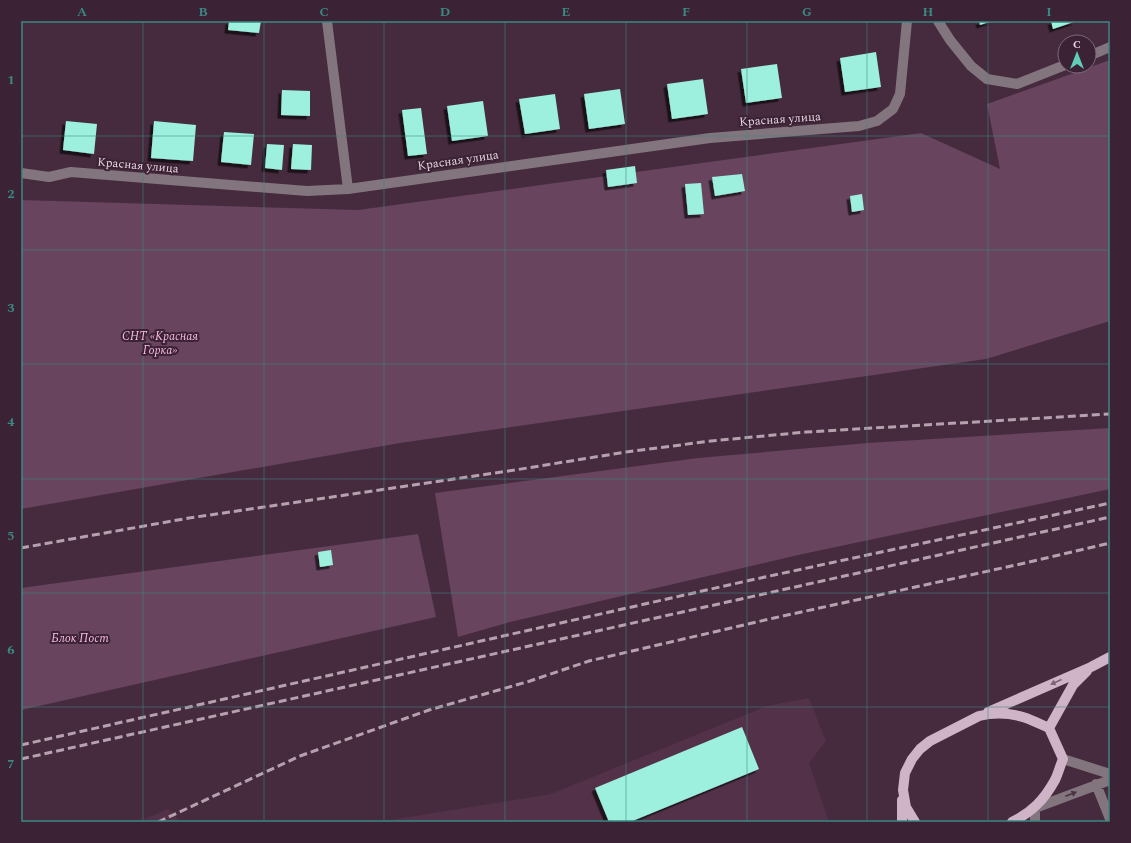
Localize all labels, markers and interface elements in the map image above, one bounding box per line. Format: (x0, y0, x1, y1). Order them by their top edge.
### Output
text: A (77, 2, 87, 22)
text: B (198, 2, 208, 22)
text: C (319, 2, 329, 22)
text: D (440, 2, 450, 22)
text: E (562, 2, 571, 22)
text: F (682, 2, 690, 22)
text: G (802, 2, 812, 22)
text: H (923, 2, 934, 22)
text: I (1046, 2, 1052, 22)
north arrow (1057, 34, 1097, 74)
text: С (1073, 36, 1081, 53)
text: 1 (7, 70, 15, 90)
street label: Красная улица (739, 107, 822, 132)
street label: Красная улица (416, 145, 500, 176)
street label: Красная улица (96, 152, 180, 179)
text: 2 (7, 184, 15, 204)
text: 3 (7, 298, 15, 318)
park label: СНТ «Красная Горка» (122, 327, 198, 360)
text: 4 (7, 412, 15, 432)
text: 5 (7, 526, 15, 546)
park label: Блок Пост (51, 629, 109, 648)
text: 6 (7, 640, 15, 660)
one-way arrow (1049, 680, 1061, 686)
text: 7 (7, 754, 15, 774)
one-way arrow (1065, 791, 1077, 797)

